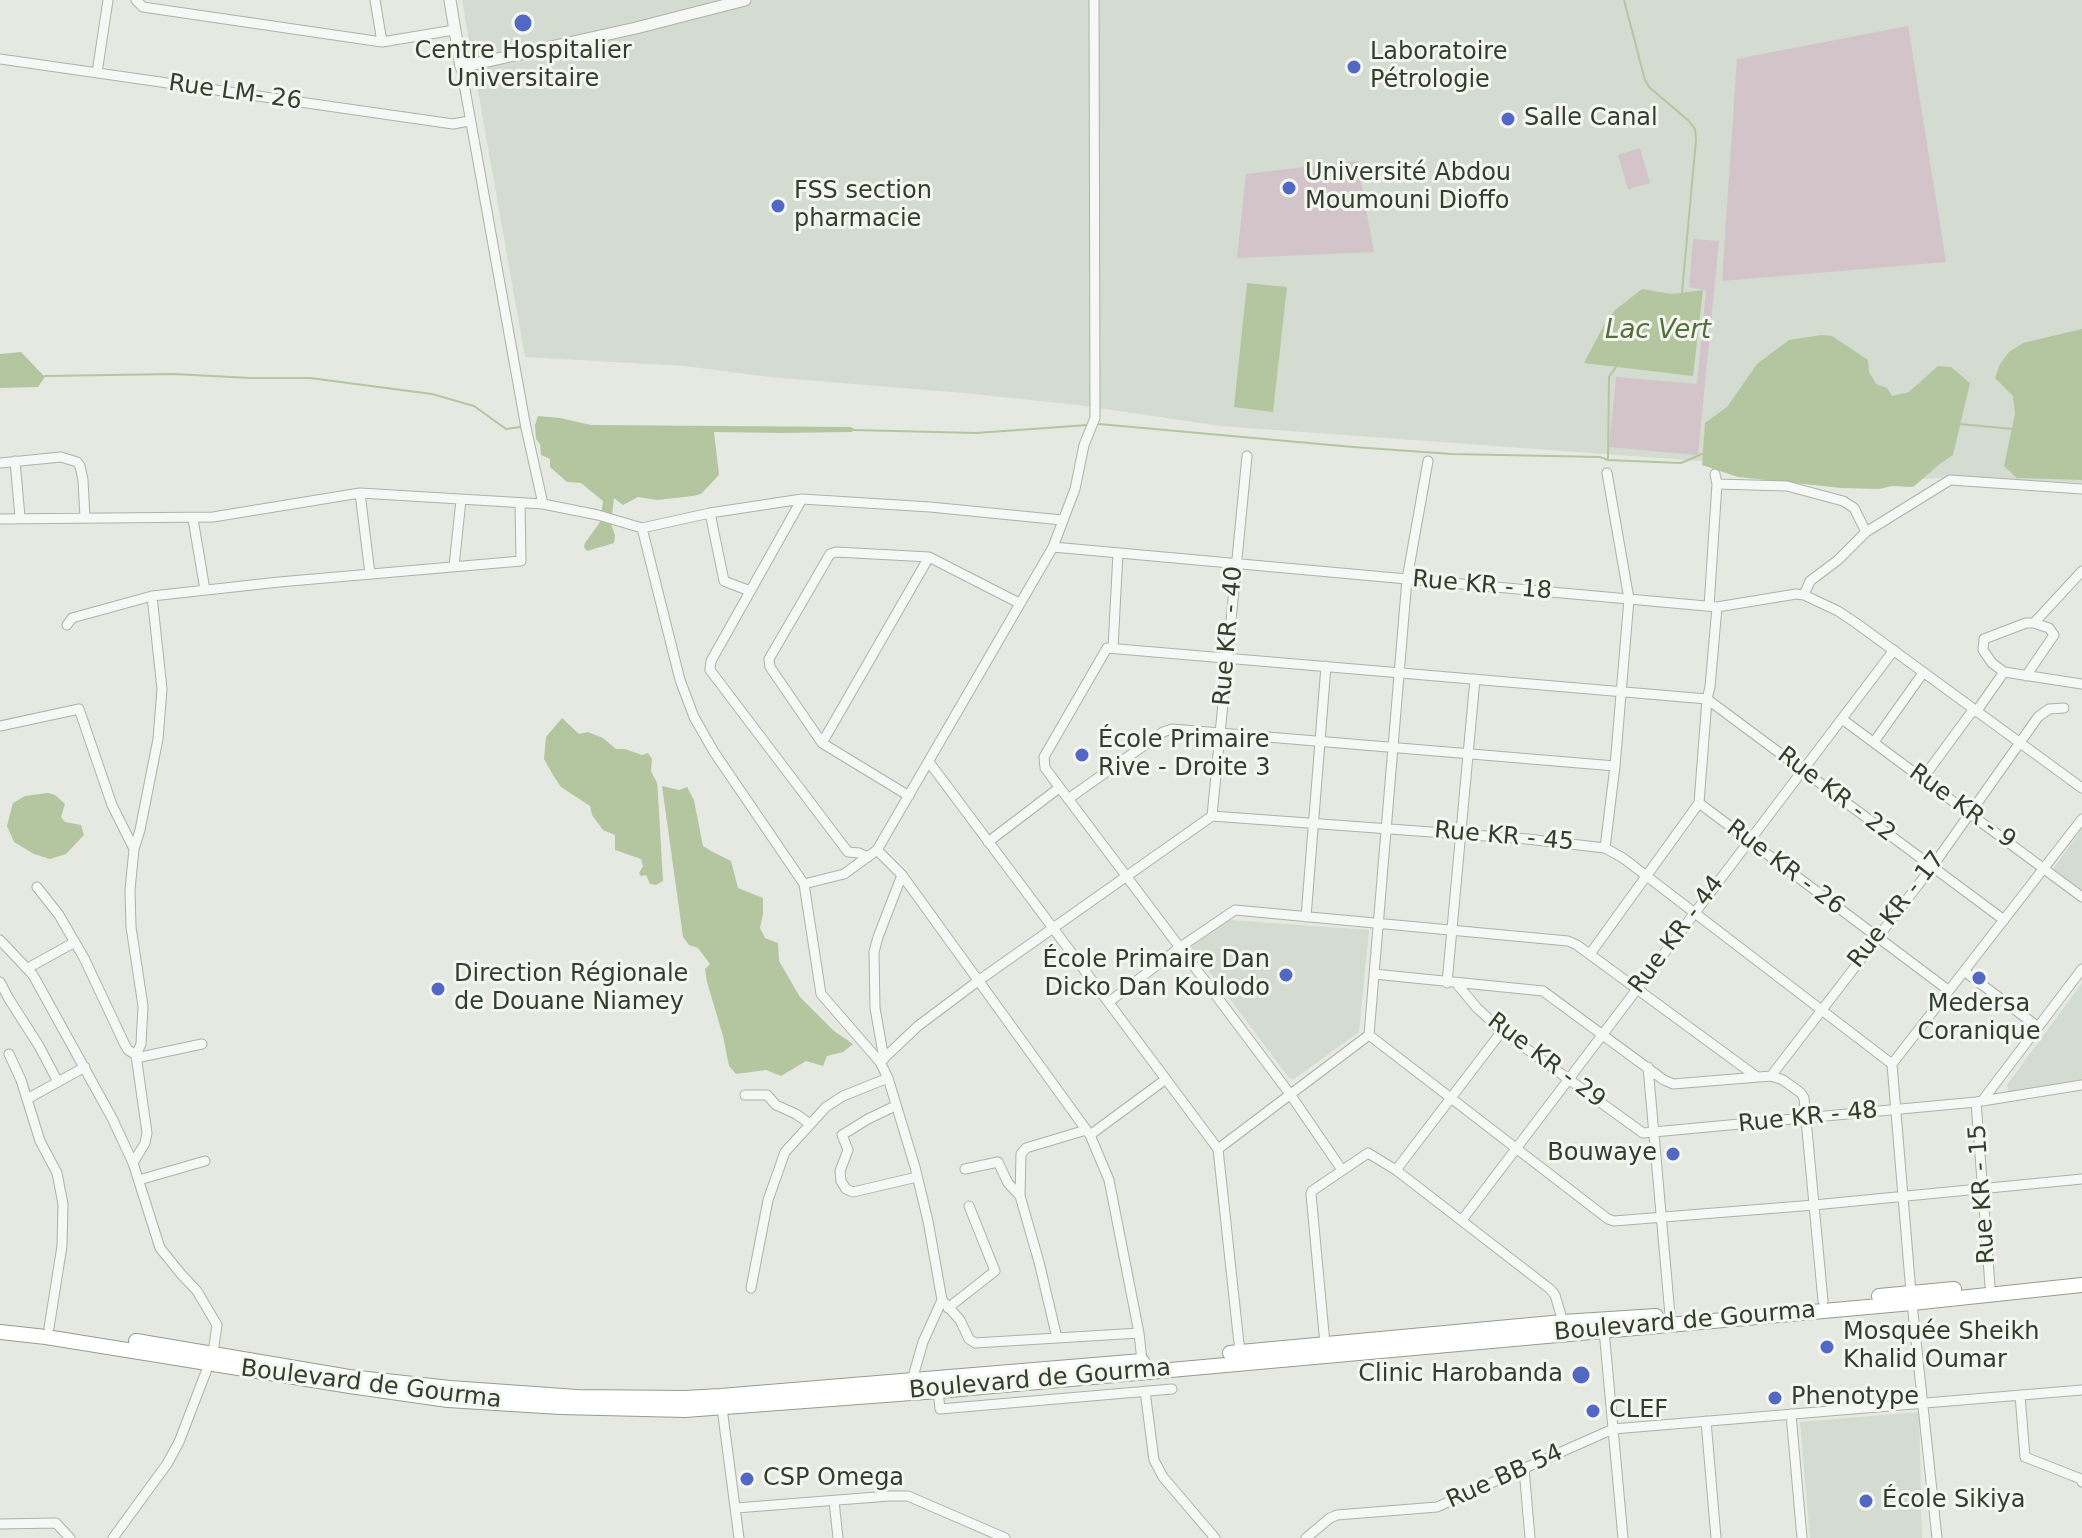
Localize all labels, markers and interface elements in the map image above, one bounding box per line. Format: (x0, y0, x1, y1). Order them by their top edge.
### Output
marker: Centre Hospitalier Universitaire (512, 12, 534, 34)
place label: Centre Hospitalier Universitaire (414, 38, 632, 94)
place label: Laboratoire Pétrologie (1370, 39, 1507, 95)
marker: Laboratoire Pétrologie (1345, 58, 1363, 76)
street label: Rue LM- 26 (167, 69, 303, 117)
place label: Salle Canal (1524, 105, 1658, 133)
marker: Salle Canal (1499, 110, 1517, 128)
place label: Université Abdou Moumouni Dioffo (1305, 160, 1511, 216)
place label: FSS section pharmacie (794, 178, 932, 234)
marker: Université Abdou Moumouni Dioffo (1280, 179, 1298, 197)
marker: FSS section pharmacie (769, 197, 787, 215)
water label: Lac Vert (1605, 315, 1711, 347)
street label: Rue KR - 40 (1209, 565, 1249, 707)
street label: Rue KR - 18 (1411, 566, 1553, 606)
place label: École Primaire Rive - Droite 3 (1098, 727, 1270, 783)
street label: Rue KR - 22 (1771, 741, 1901, 849)
marker: École Primaire Rive - Droite 3 (1073, 746, 1091, 764)
street label: Rue KR - 9 (1903, 759, 2021, 855)
street label: Rue KR - 26 (1720, 814, 1850, 922)
street label: Rue KR - 45 (1433, 817, 1575, 857)
street label: Rue KR - 17 (1843, 846, 1951, 974)
street label: Rue KR - 44 (1623, 870, 1731, 1000)
place label: École Primaire Dan Dicko Dan Koulodo (1042, 947, 1270, 1003)
place label: Direction Régionale de Douane Niamey (454, 961, 688, 1017)
marker: École Primaire Dan Dicko Dan Koulodo (1277, 966, 1295, 984)
marker: Medersa Coranique (1970, 969, 1988, 987)
marker: Direction Régionale de Douane Niamey (429, 980, 447, 998)
place label: Medersa Coranique (1917, 991, 2041, 1047)
street label: Rue KR - 29 (1481, 1007, 1611, 1115)
street label: Rue KR - 48 (1737, 1096, 1879, 1140)
street label: Rue KR - 15 (1964, 1123, 2002, 1265)
place label: Bouwaye (1547, 1140, 1657, 1168)
marker: Bouwaye (1664, 1145, 1682, 1163)
street label: Boulevard de Gourma (1553, 1296, 1817, 1348)
place label: Mosquée Sheikh Khalid Oumar (1843, 1319, 2039, 1375)
marker: Mosquée Sheikh Khalid Oumar (1818, 1338, 1836, 1356)
street label: Boulevard de Gourma (908, 1354, 1172, 1406)
street label: Boulevard de Gourma (239, 1355, 503, 1415)
place label: Clinic Harobanda (1358, 1361, 1563, 1389)
marker: Clinic Harobanda (1570, 1364, 1592, 1386)
place label: Phenotype (1791, 1384, 1919, 1412)
marker: Phenotype (1766, 1389, 1784, 1407)
place label: CLEF (1609, 1397, 1668, 1425)
marker: CLEF (1584, 1402, 1602, 1420)
street label: Rue BB 54 (1442, 1439, 1568, 1515)
place label: CSP Omega (763, 1465, 904, 1493)
marker: CSP Omega (738, 1470, 756, 1488)
place label: École Sikiya (1882, 1487, 2025, 1515)
marker: École Sikiya (1857, 1492, 1875, 1510)

